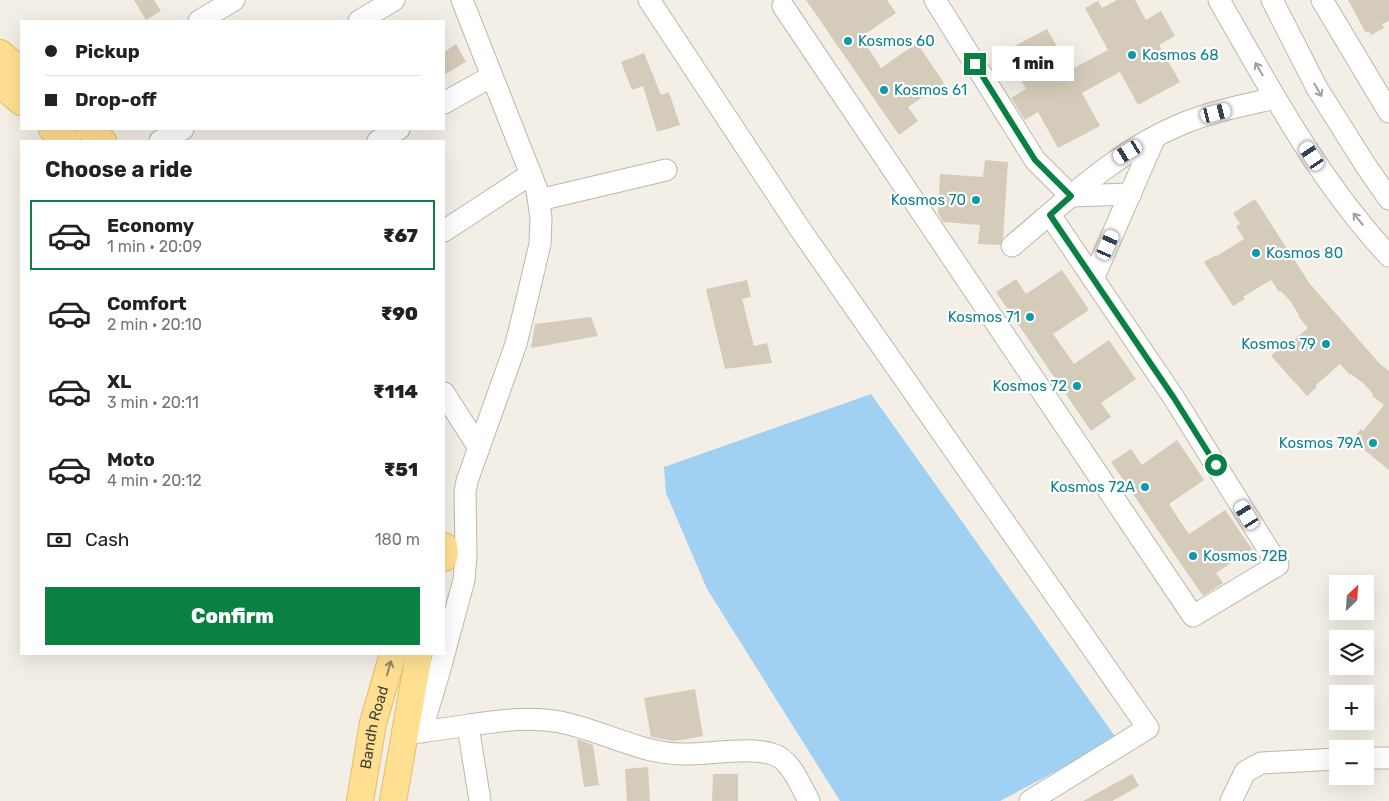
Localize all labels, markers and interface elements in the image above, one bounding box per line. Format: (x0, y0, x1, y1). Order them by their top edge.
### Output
place label: Kosmos 60 (858, 32, 935, 50)
marker: Kosmos 60 (842, 35, 854, 47)
text: Pickup (75, 40, 140, 63)
callout: 1 min (992, 46, 1075, 82)
place label: Kosmos 68 (1142, 46, 1219, 64)
marker: Kosmos 68 (1126, 49, 1138, 61)
route end (964, 53, 986, 75)
text: 1 min (1012, 54, 1054, 73)
one-way arrow (1253, 62, 1263, 77)
place label: Kosmos 61 (894, 81, 967, 99)
one-way arrow (1314, 82, 1324, 96)
marker: Kosmos 61 (878, 84, 890, 96)
text: Drop-off (75, 88, 157, 111)
car (1199, 102, 1232, 124)
car (1111, 138, 1144, 166)
car (1297, 139, 1326, 173)
text: Choose a ride (45, 156, 192, 183)
place label: Kosmos 70 (891, 191, 966, 209)
marker: Kosmos 70 (970, 194, 982, 206)
one-way arrow (1353, 212, 1364, 225)
icon: car (47, 213, 92, 258)
text: Economy (107, 214, 194, 237)
text: ₹67 (383, 224, 418, 247)
car (1095, 228, 1120, 262)
text: 1 min · 20:09 (107, 237, 202, 256)
place label: Kosmos 80 (1266, 244, 1343, 262)
marker: Kosmos 80 (1250, 247, 1262, 259)
icon: car (47, 291, 92, 336)
text: Comfort (107, 292, 187, 315)
text: ₹90 (381, 302, 418, 325)
place label: Kosmos 71 (948, 308, 1020, 326)
marker: Kosmos 71 (1024, 311, 1036, 323)
text: 2 min · 20:10 (107, 315, 202, 334)
place label: Kosmos 79 (1241, 335, 1316, 353)
marker: Kosmos 79 (1320, 338, 1332, 350)
icon: car (47, 369, 92, 414)
text: XL (107, 370, 131, 393)
place label: Kosmos 72 (992, 377, 1067, 395)
text: ₹114 (373, 380, 418, 403)
marker: Kosmos 72 (1071, 380, 1083, 392)
text: 3 min · 20:11 (107, 393, 199, 412)
place label: Kosmos 79A (1279, 434, 1363, 452)
marker: Kosmos 79A (1367, 437, 1379, 449)
icon: car (47, 447, 92, 492)
text: Moto (107, 448, 155, 471)
route start (1205, 454, 1227, 476)
text: ₹51 (384, 458, 418, 481)
text: 4 min · 20:12 (107, 471, 202, 490)
place label: Kosmos 72A (1050, 478, 1135, 496)
marker: Kosmos 72A (1139, 481, 1151, 493)
car (1232, 498, 1261, 532)
icon: cash (45, 526, 73, 554)
text: Cash (85, 528, 129, 551)
text: 180 m (375, 530, 420, 549)
place label: Kosmos 72B (1203, 547, 1288, 565)
marker: Kosmos 72B (1187, 550, 1199, 562)
north arrow (1329, 575, 1374, 620)
map controls (1329, 575, 1374, 785)
button: Confirm (45, 587, 420, 645)
button: layers (1329, 630, 1374, 675)
one-way arrow (384, 661, 394, 677)
street label: Bandh Road (356, 684, 392, 770)
button: + (1329, 685, 1374, 730)
button: − (1329, 740, 1374, 785)

